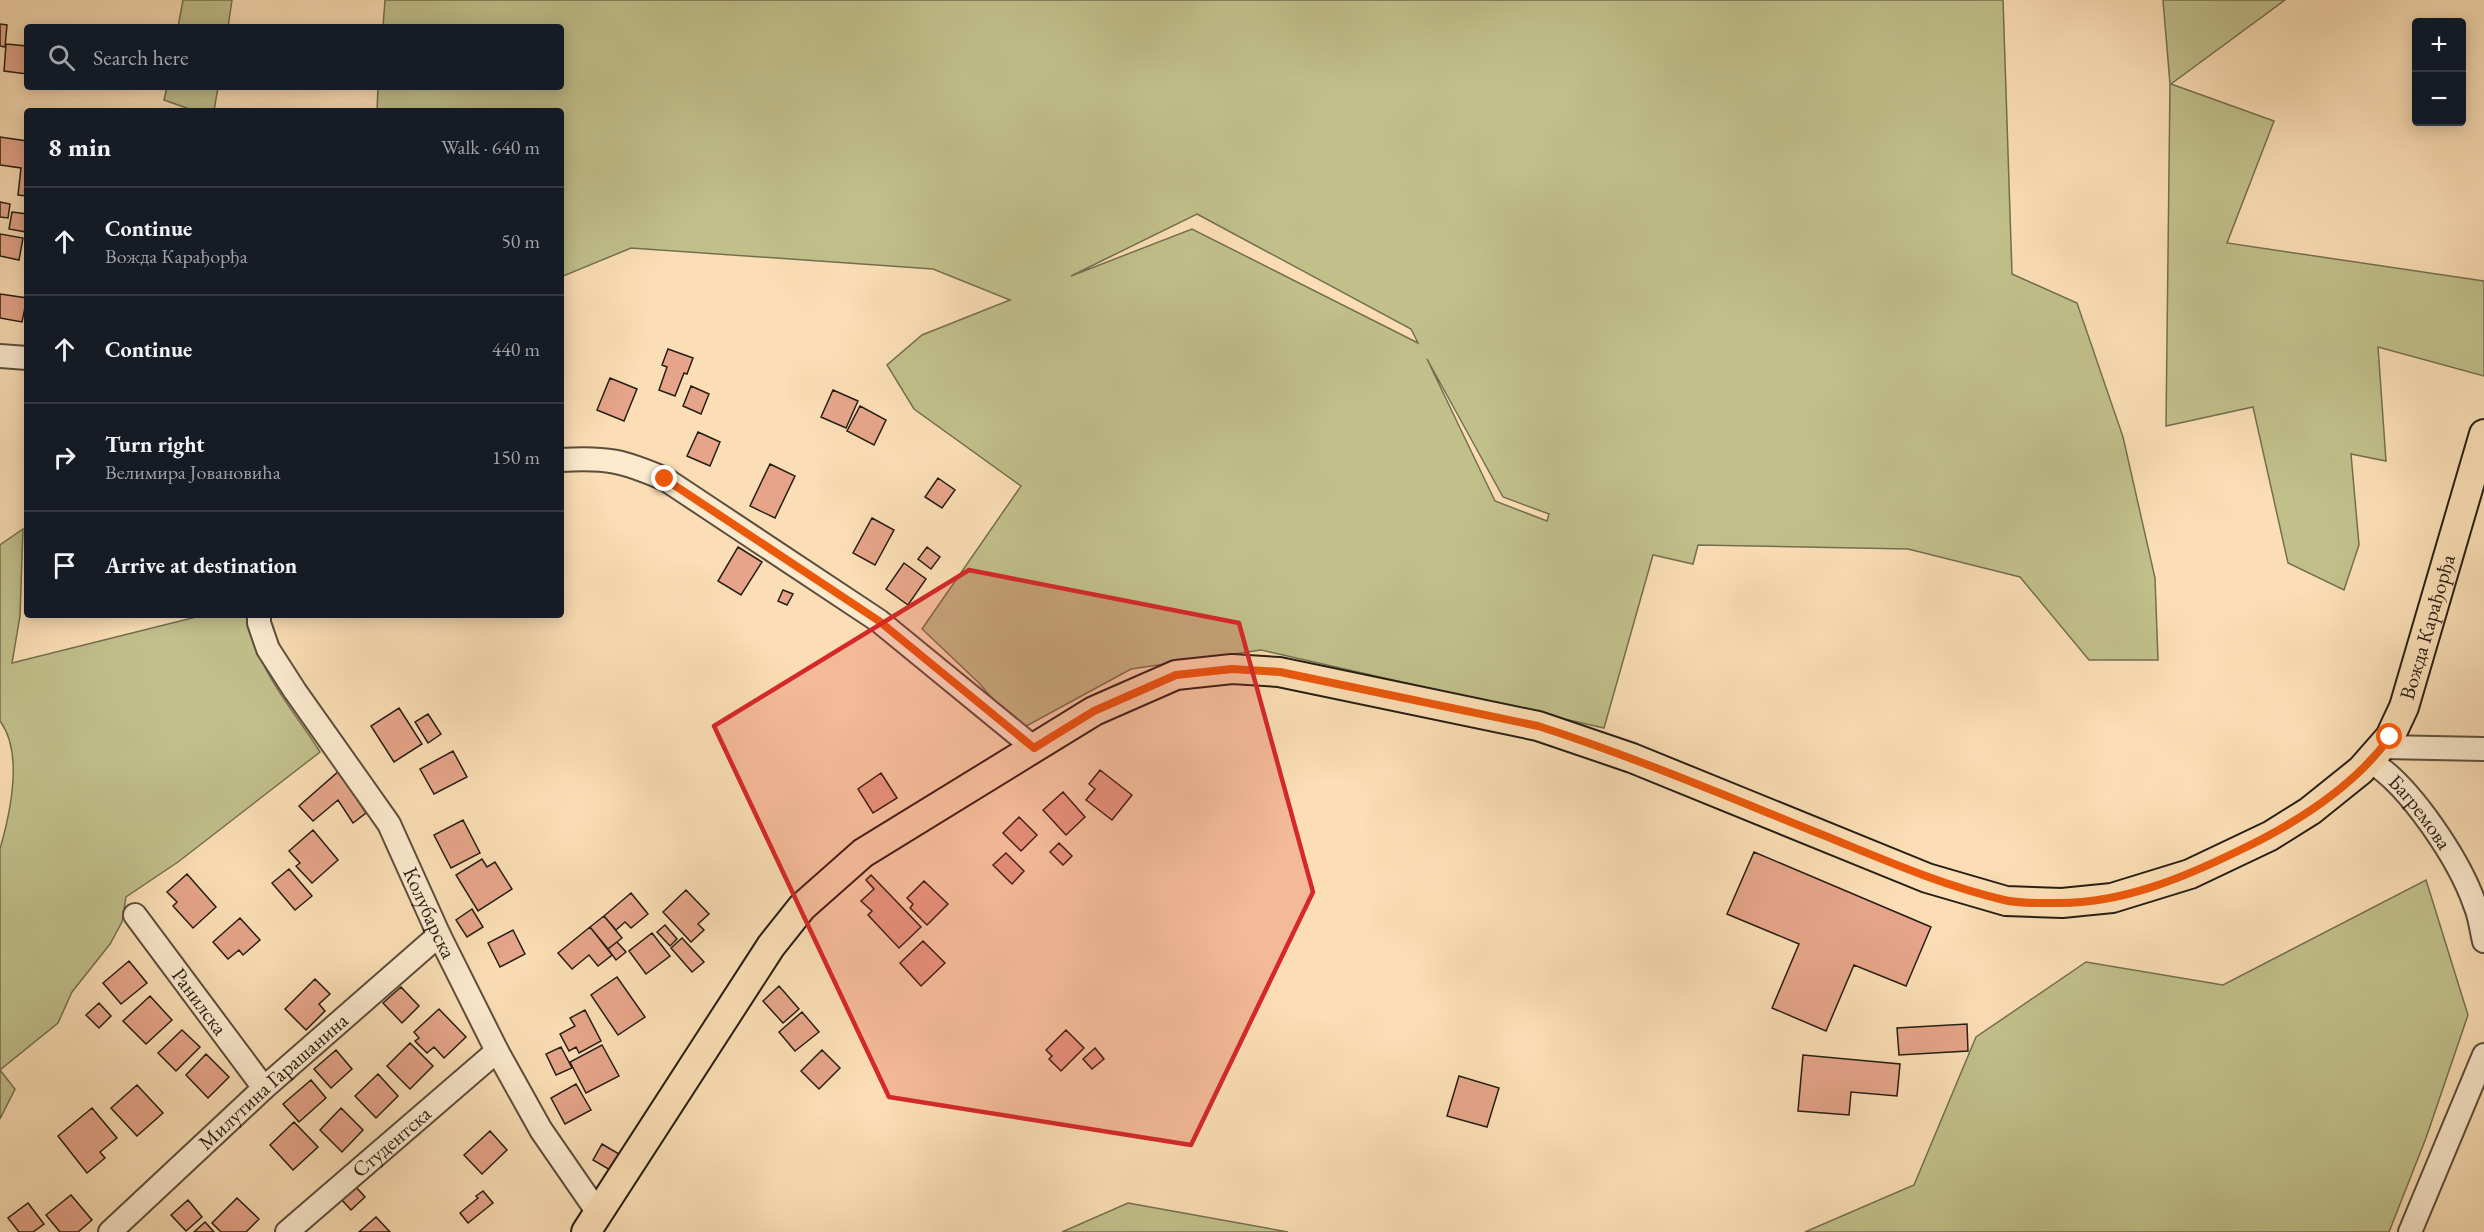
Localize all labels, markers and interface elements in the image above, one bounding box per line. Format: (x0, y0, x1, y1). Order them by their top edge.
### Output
map controls (2412, 18, 2466, 126)
button: + (2412, 18, 2466, 72)
search box (24, 24, 564, 90)
icon: search (45, 41, 78, 74)
text: Search here (93, 43, 188, 72)
button: − (2412, 72, 2466, 126)
text: 8 min (48, 130, 111, 164)
text: Walk · 640 m (441, 134, 540, 160)
text: Continue (105, 214, 192, 243)
icon: ahead (48, 225, 81, 258)
text: 50 m (501, 228, 540, 254)
text: Вожда Карађорђа (105, 243, 248, 269)
icon: ahead (48, 333, 81, 366)
text: Continue (105, 335, 192, 364)
text: 440 m (492, 336, 540, 362)
text: Turn right (105, 430, 204, 459)
icon: right (48, 441, 81, 474)
text: 150 m (492, 444, 540, 470)
text: Велимира Јовановића (105, 459, 281, 485)
route end (651, 465, 677, 491)
icon: arrive (48, 549, 81, 582)
text: Arrive at destination (105, 551, 297, 580)
street label: Вожда Карађорђа (2393, 551, 2461, 703)
route start (2376, 723, 2402, 749)
street label: Багремова (2383, 768, 2458, 855)
street label: Колубарска (397, 863, 463, 964)
street label: Ранилска (166, 962, 234, 1041)
street label: Милутина Гарашанина (192, 1006, 354, 1156)
street label: Студентска (346, 1100, 437, 1183)

